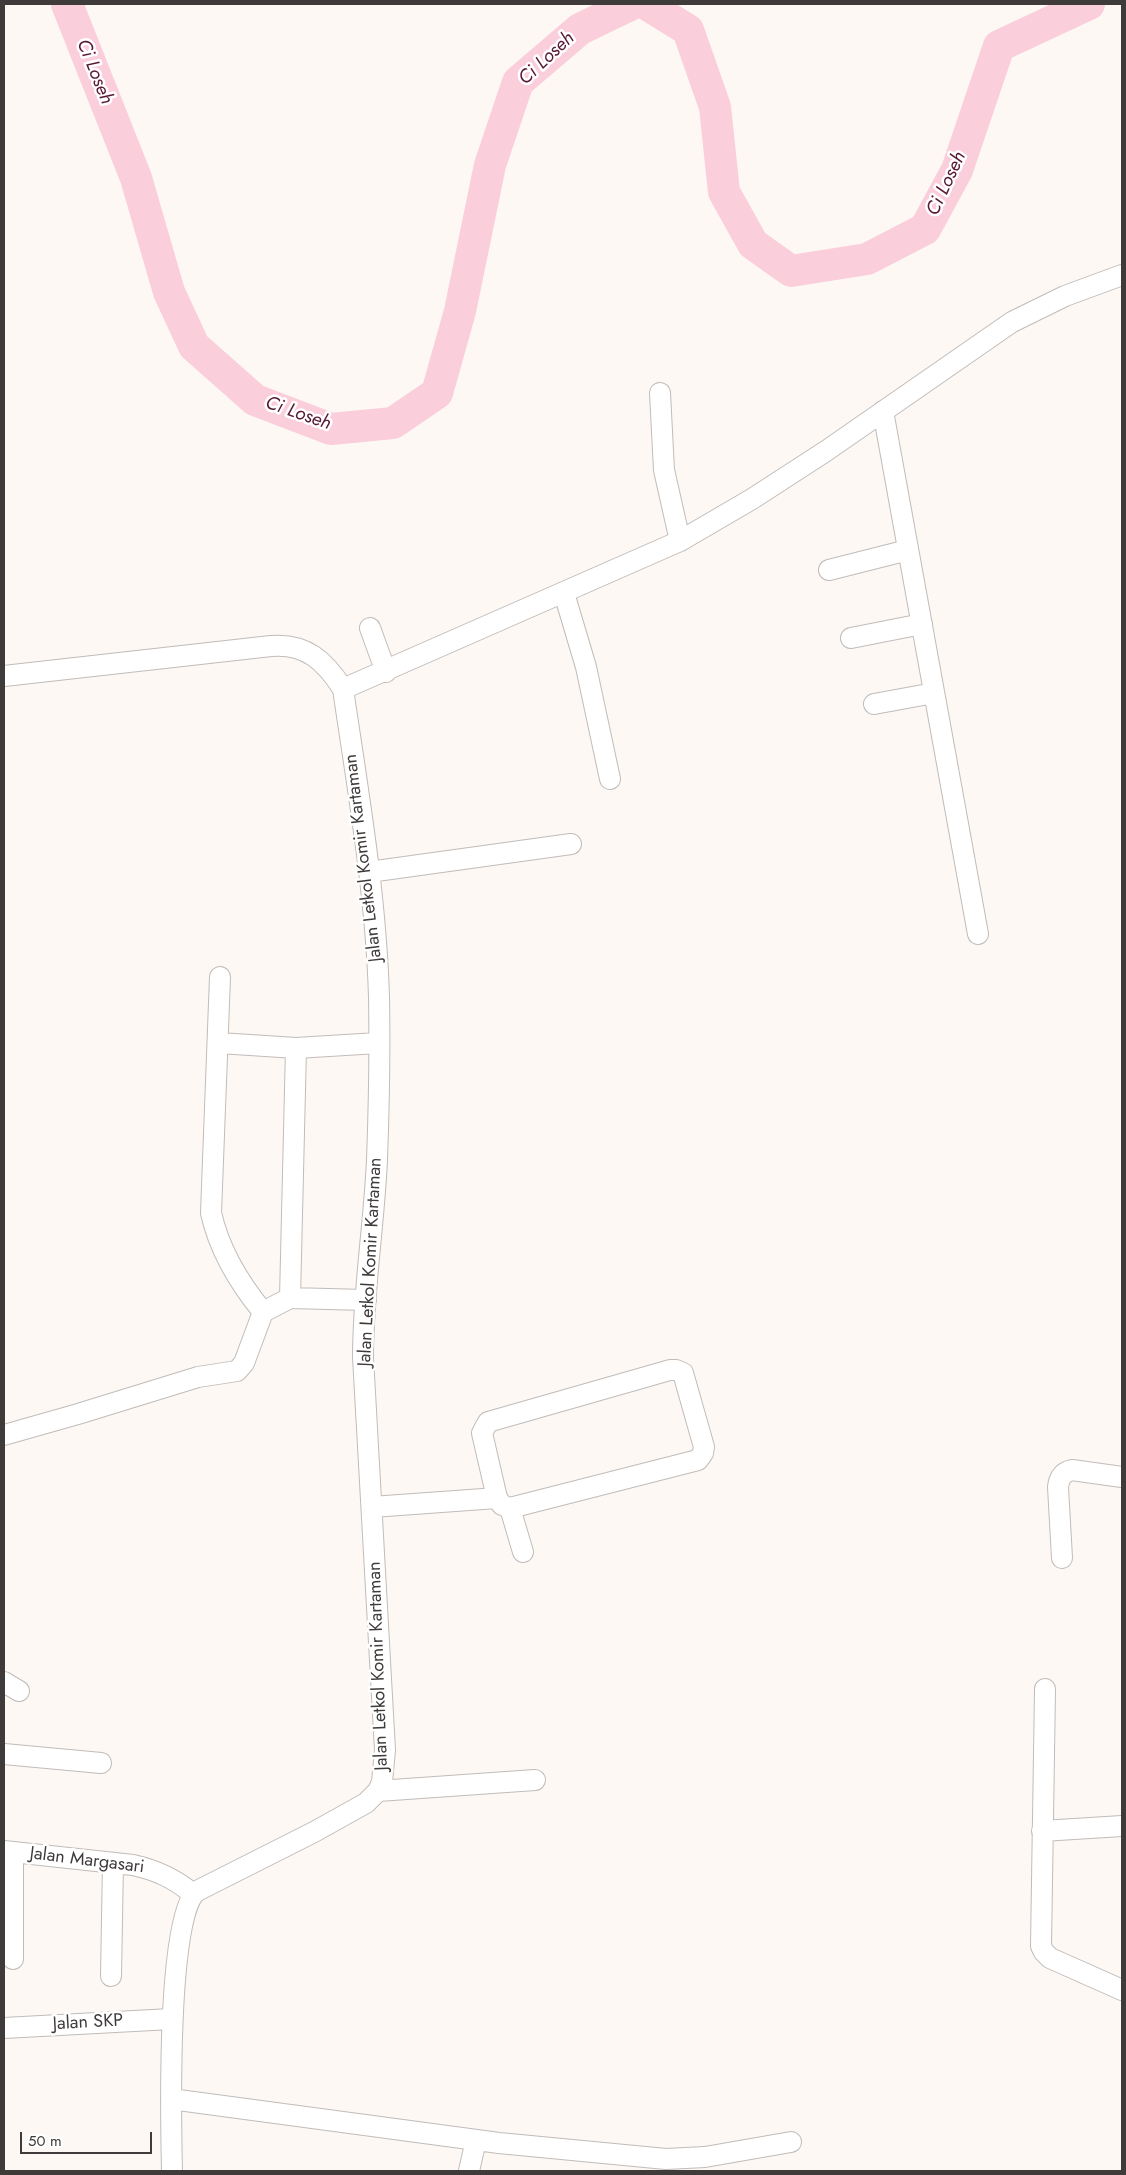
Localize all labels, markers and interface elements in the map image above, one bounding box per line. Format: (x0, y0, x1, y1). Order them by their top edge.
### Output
water label: Ci Loseh (514, 27, 580, 91)
water label: Ci Loseh (71, 36, 117, 108)
water label: Ci Loseh (922, 148, 972, 220)
water label: Ci Loseh (262, 392, 334, 436)
street label: Jalan Letkol Komir Kartaman (341, 753, 387, 963)
street label: Jalan Letkol Komir Kartaman (355, 1157, 387, 1367)
street label: Jalan Letkol Komir Kartaman (365, 1561, 393, 1771)
street label: Jalan Margasari (28, 1843, 146, 1879)
street label: Jalan SKP (52, 2010, 124, 2036)
scale bar (22, 2122, 155, 2154)
text: 50 m (28, 2130, 62, 2152)

